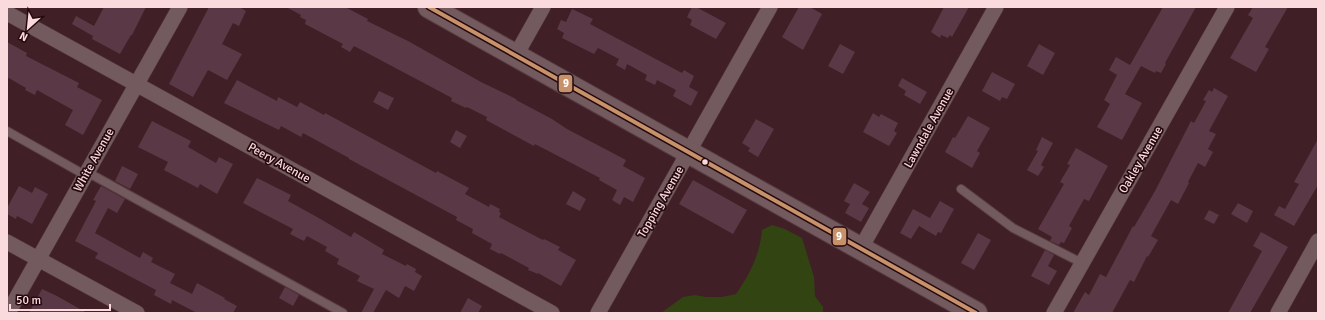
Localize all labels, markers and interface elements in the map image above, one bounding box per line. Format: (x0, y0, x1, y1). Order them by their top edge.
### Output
north arrow (8, 8, 48, 48)
text: N (17, 29, 30, 44)
line badge: 9 (558, 74, 573, 93)
text: 9 (563, 77, 569, 90)
street label: Lawndale Avenue (901, 85, 957, 171)
street label: Oakley Avenue (1116, 124, 1166, 196)
street label: White Avenue (70, 126, 118, 194)
street label: Peery Avenue (245, 140, 313, 186)
unlabelled marker (700, 157, 710, 167)
street label: Topping Avenue (634, 164, 688, 240)
line badge: 9 (832, 227, 847, 246)
text: 9 (836, 230, 842, 243)
scale bar (10, 286, 110, 312)
text: 50 m (16, 293, 41, 308)

